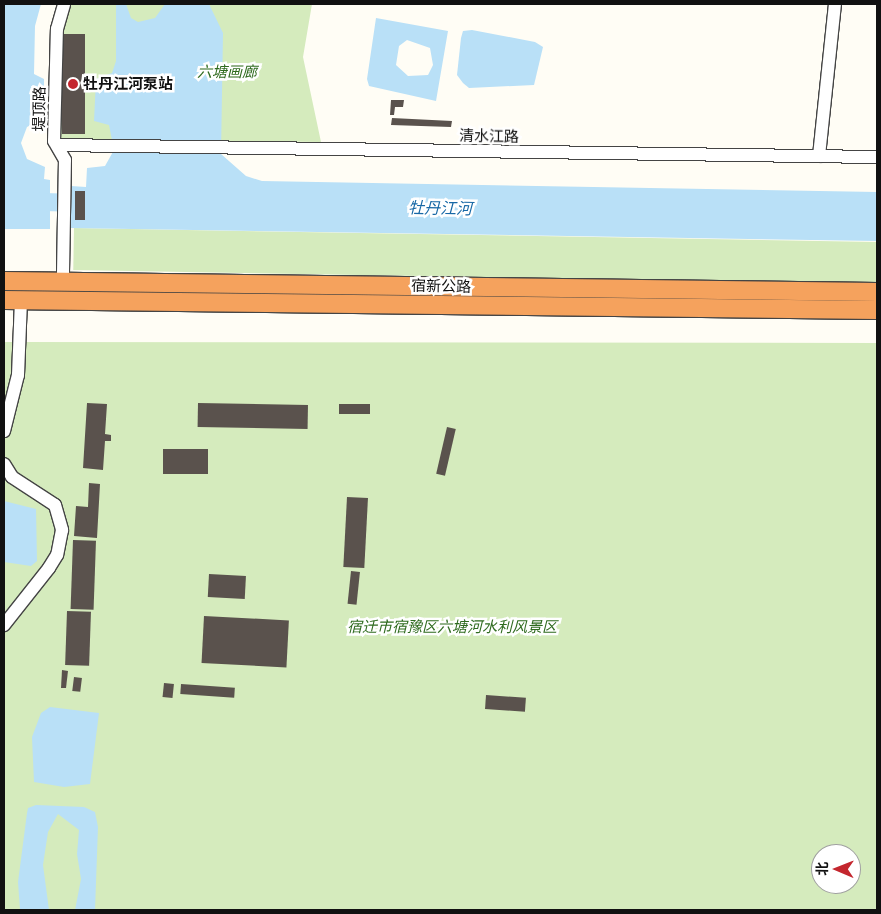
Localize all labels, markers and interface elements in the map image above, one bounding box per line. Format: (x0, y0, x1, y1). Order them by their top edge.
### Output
park label: 六塘画廊 (197, 63, 257, 81)
place label: 牡丹江河泵站 (83, 75, 173, 93)
marker: 牡丹江河泵站 (67, 78, 79, 90)
street label: 堤顶路 (30, 86, 48, 132)
street label: 清水江路 (459, 126, 519, 146)
water label: 牡丹江河 (408, 198, 472, 218)
street label: 宿新公路 (411, 276, 471, 296)
park label: 宿迁市宿豫区六塘河水利风景区 (347, 618, 557, 636)
north arrow (811, 844, 861, 894)
text: 北 (812, 862, 831, 876)

